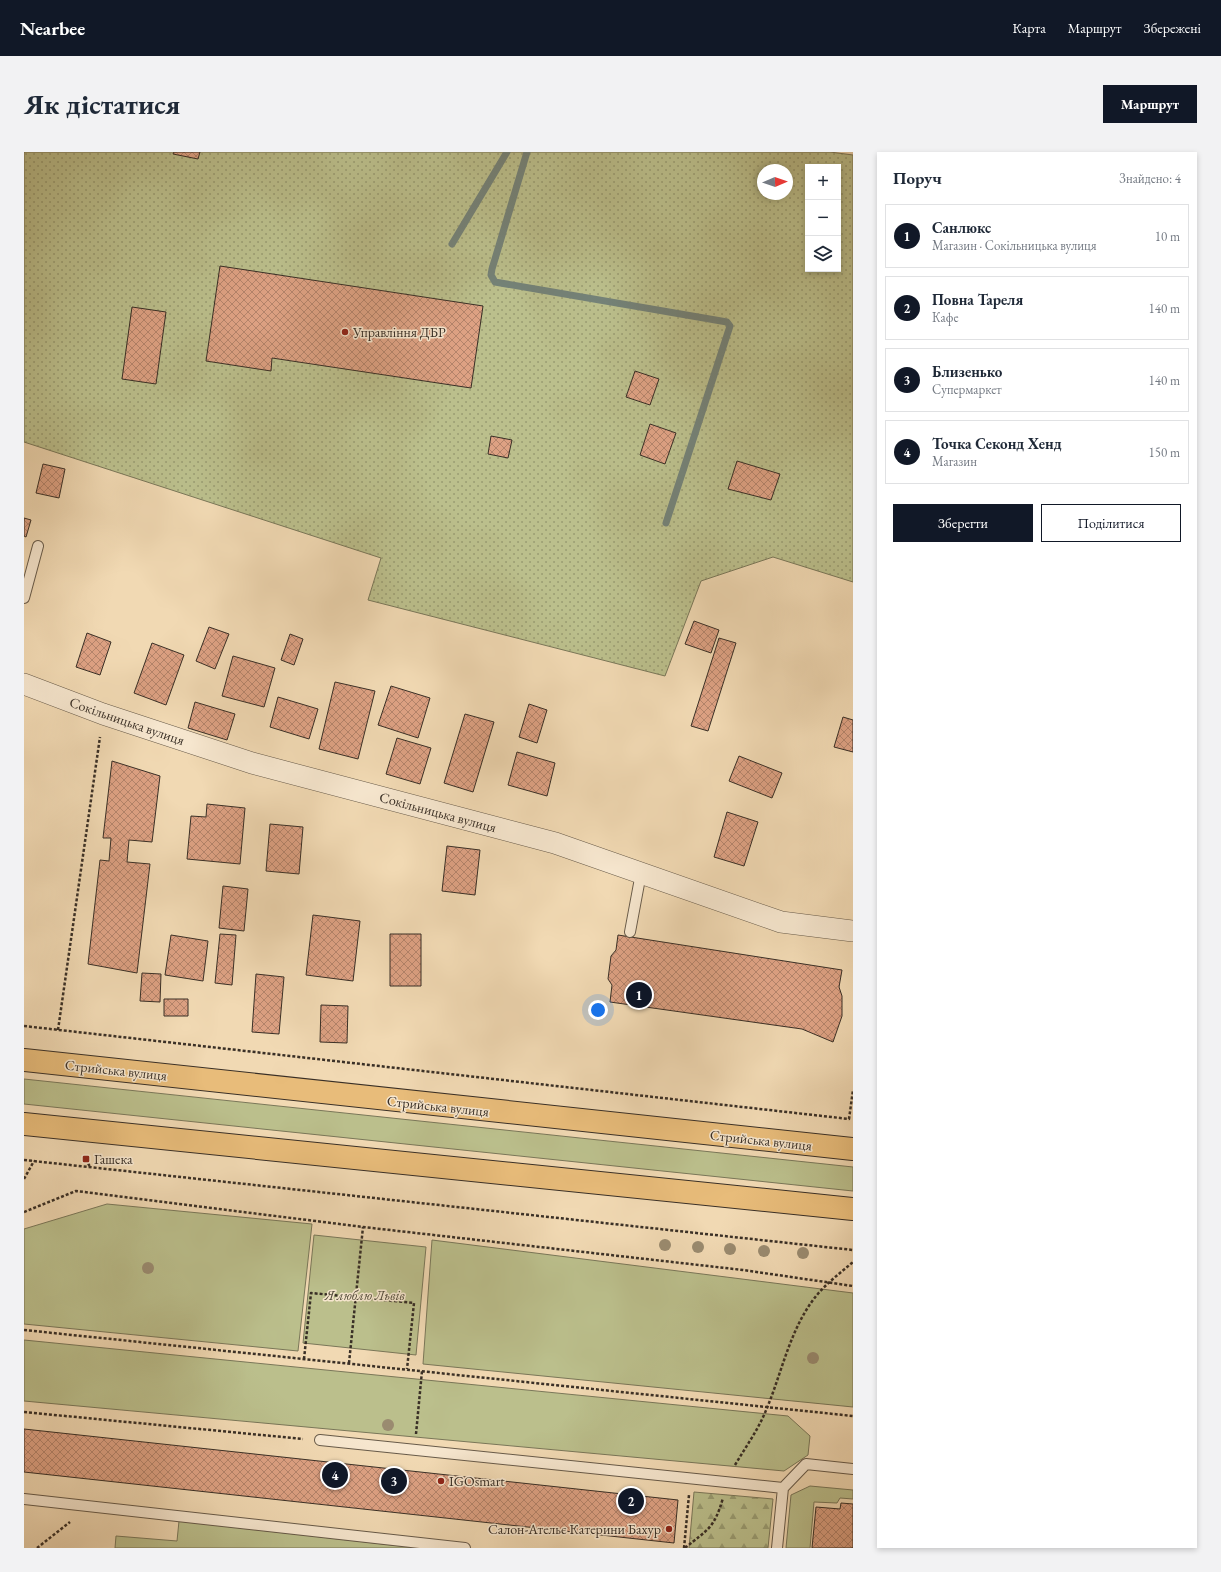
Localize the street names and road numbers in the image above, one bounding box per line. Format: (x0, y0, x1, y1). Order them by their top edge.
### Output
street label: Сокільницька вулиця (67, 693, 187, 749)
street label: Сокільницька вулиця (377, 788, 499, 836)
street label: Стрийська вулиця (64, 1056, 168, 1084)
street label: Стрийська вулиця (386, 1092, 490, 1120)
street label: Стрийська вулиця (709, 1126, 813, 1154)

